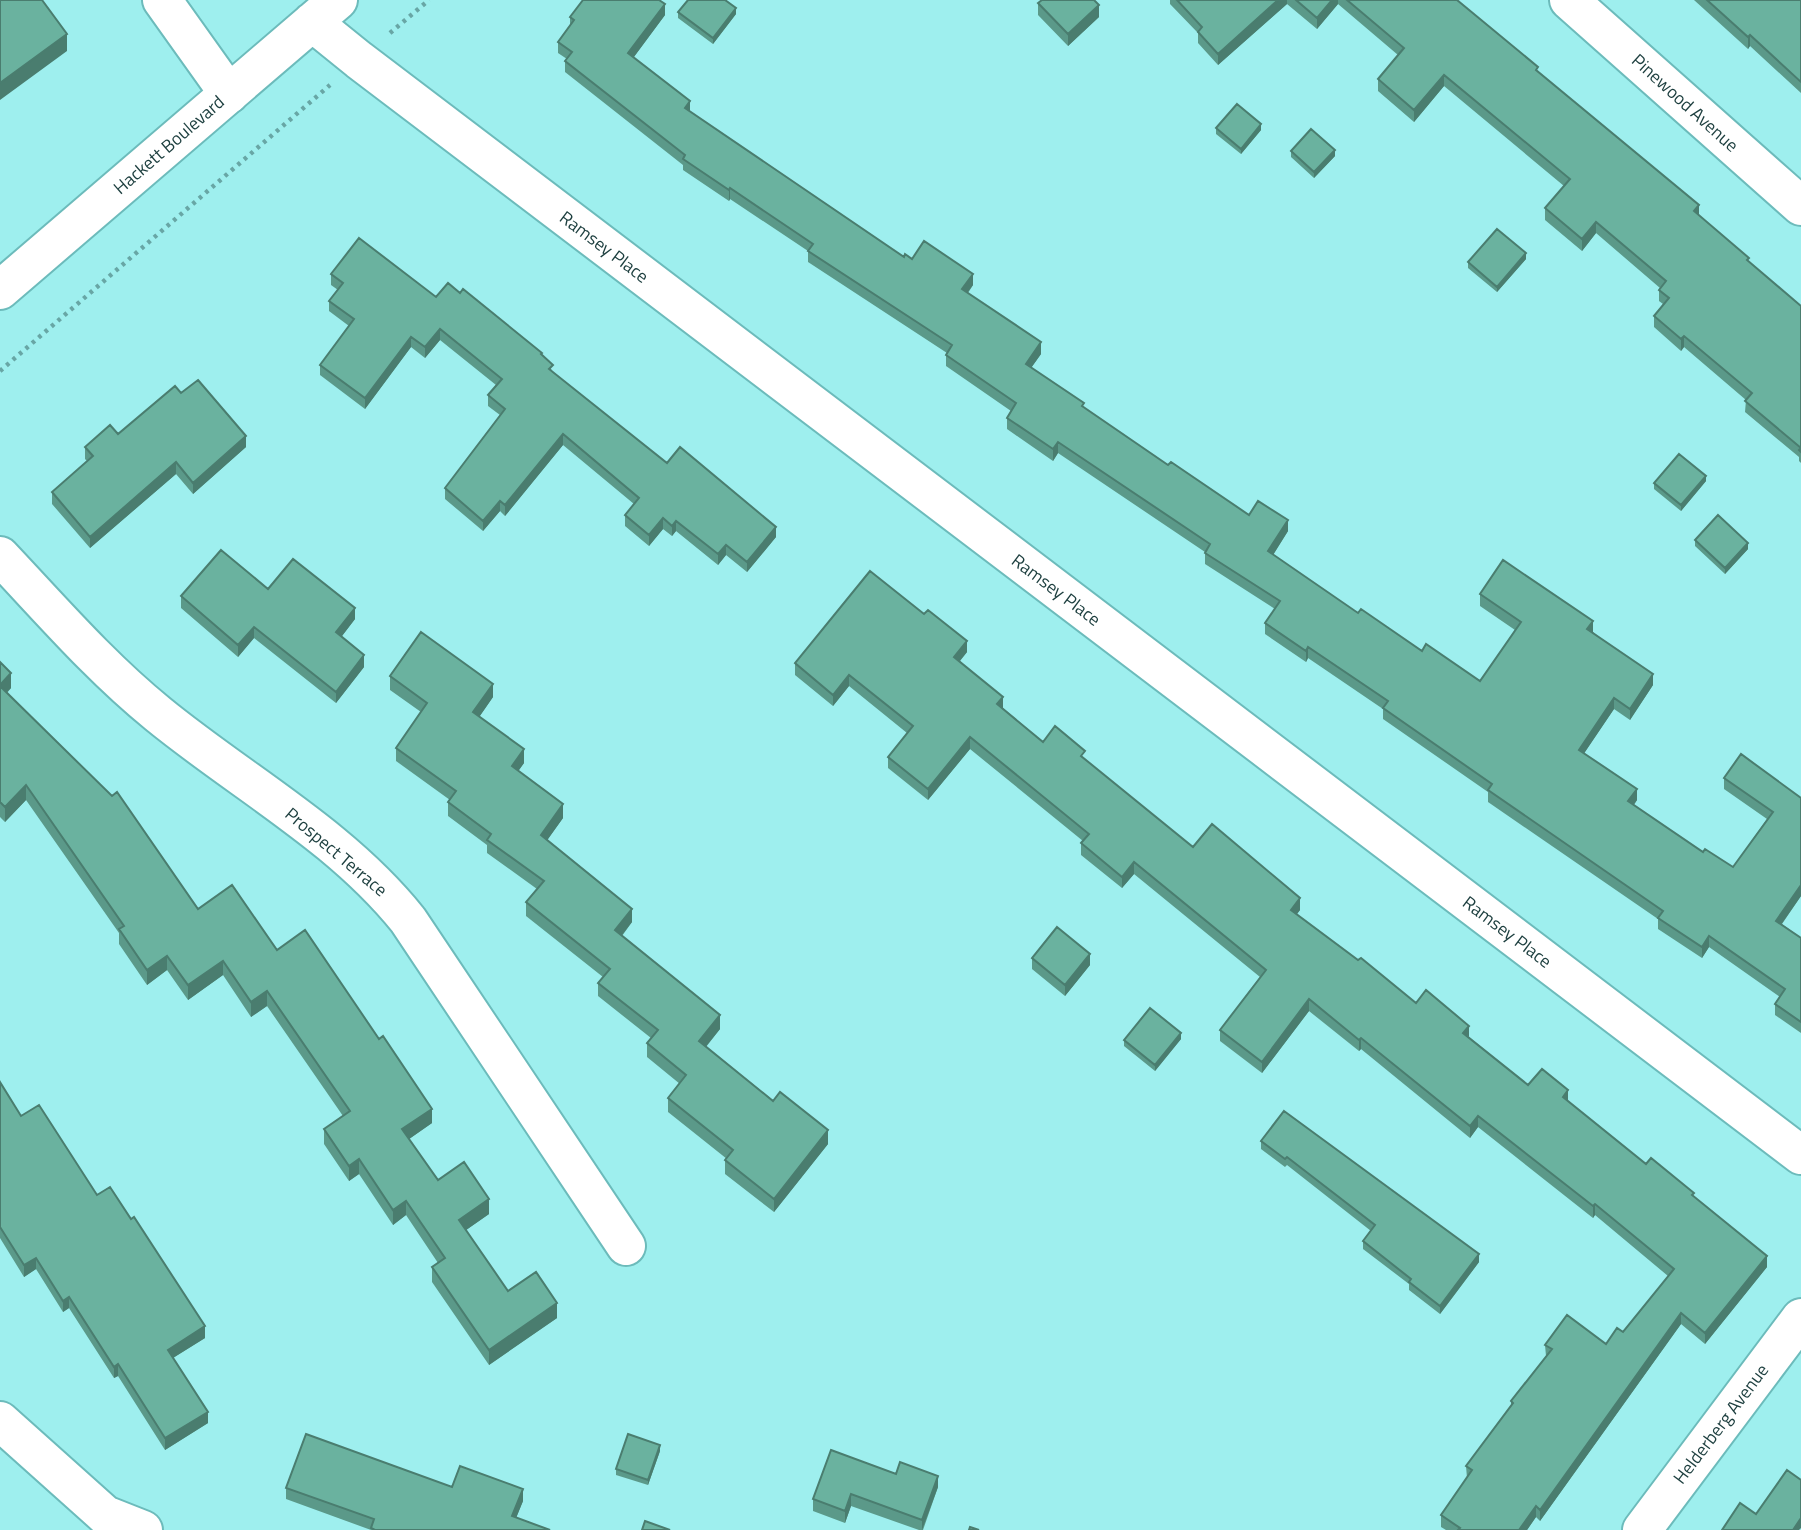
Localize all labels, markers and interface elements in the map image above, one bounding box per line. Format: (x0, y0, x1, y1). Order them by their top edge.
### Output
street label: Pinewood Avenue (1626, 47, 1745, 158)
street label: Hackett Boulevard (107, 89, 230, 201)
street label: Ramsey Place (554, 204, 655, 289)
street label: Ramsey Place (1006, 547, 1107, 632)
street label: Prospect Terrace (279, 801, 393, 903)
street label: Ramsey Place (1457, 889, 1558, 974)
street label: Helderberg Avenue (1666, 1358, 1775, 1489)

